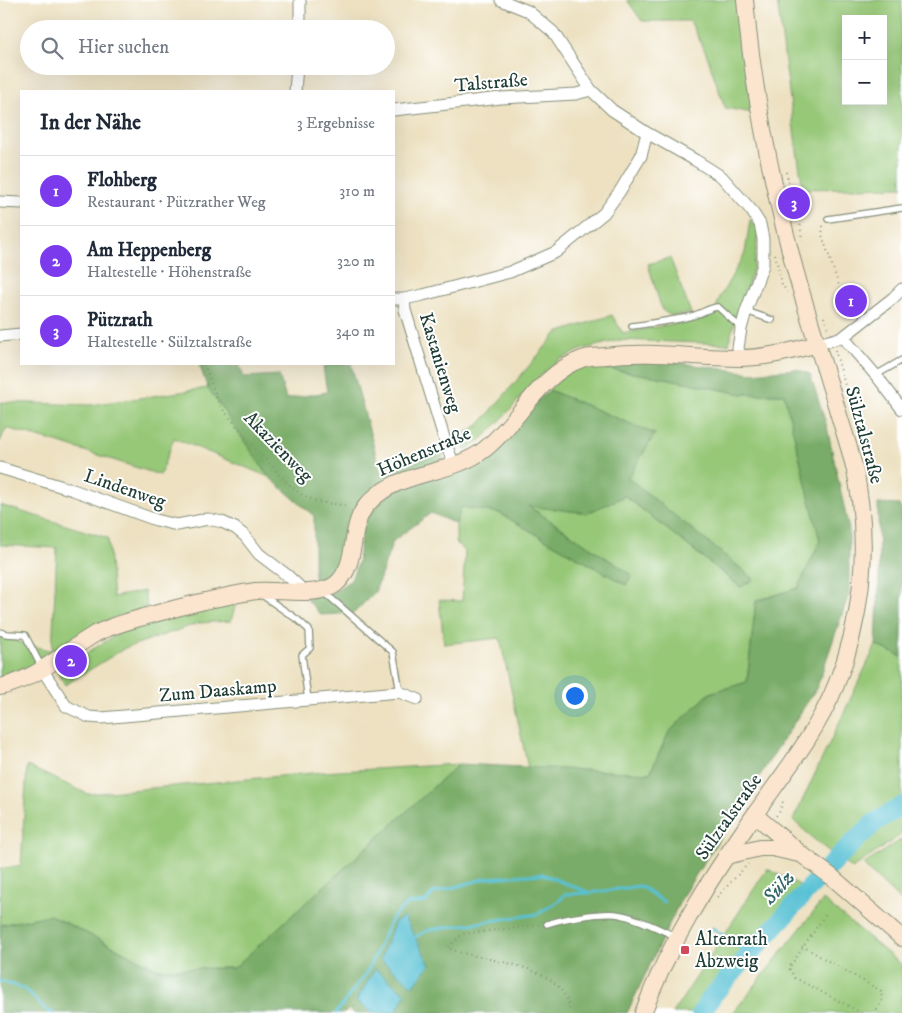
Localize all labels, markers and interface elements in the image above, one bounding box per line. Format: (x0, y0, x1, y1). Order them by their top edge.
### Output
map controls (842, 15, 887, 105)
button: + (842, 15, 887, 60)
search box (20, 20, 395, 75)
icon: search (38, 34, 66, 62)
text: Hier suchen (78, 36, 169, 59)
button: − (842, 60, 887, 105)
street label: Talstraße (453, 68, 529, 98)
text: In der Nähe (40, 110, 141, 136)
text: 3 Ergebnisse (297, 113, 375, 133)
text: Flohberg (87, 169, 157, 192)
text: 1 (53, 181, 59, 201)
text: 310 m (339, 181, 375, 201)
pin: 3 (778, 184, 810, 222)
text: Restaurant · Pützrather Weg (87, 192, 266, 212)
text: Am Heppenberg (87, 239, 211, 262)
text: 2 (52, 251, 60, 271)
text: 320 m (337, 251, 375, 271)
text: Haltestelle · Höhenstraße (87, 262, 251, 282)
pin: 1 (835, 282, 867, 320)
text: Pützrath (87, 309, 153, 332)
street label: Kastanienweg (414, 310, 466, 417)
text: 3 (53, 321, 59, 341)
text: 340 m (336, 321, 375, 341)
text: Haltestelle · Sülztalstraße (87, 332, 252, 352)
street label: Sülztalstraße (840, 384, 888, 486)
street label: Akazienweg (239, 407, 318, 488)
street label: Höhenstraße (374, 422, 474, 482)
street label: Lindenweg (81, 464, 170, 514)
pin: 2 (55, 642, 87, 680)
street label: Zum Daaskamp (158, 674, 278, 708)
your location (562, 683, 588, 709)
street label: Sülztalstraße (691, 769, 767, 865)
water label: Sülz (757, 866, 801, 911)
place label: Altenrath Abzweig (695, 928, 768, 973)
marker: Altenrath Abzweig (679, 944, 691, 956)

